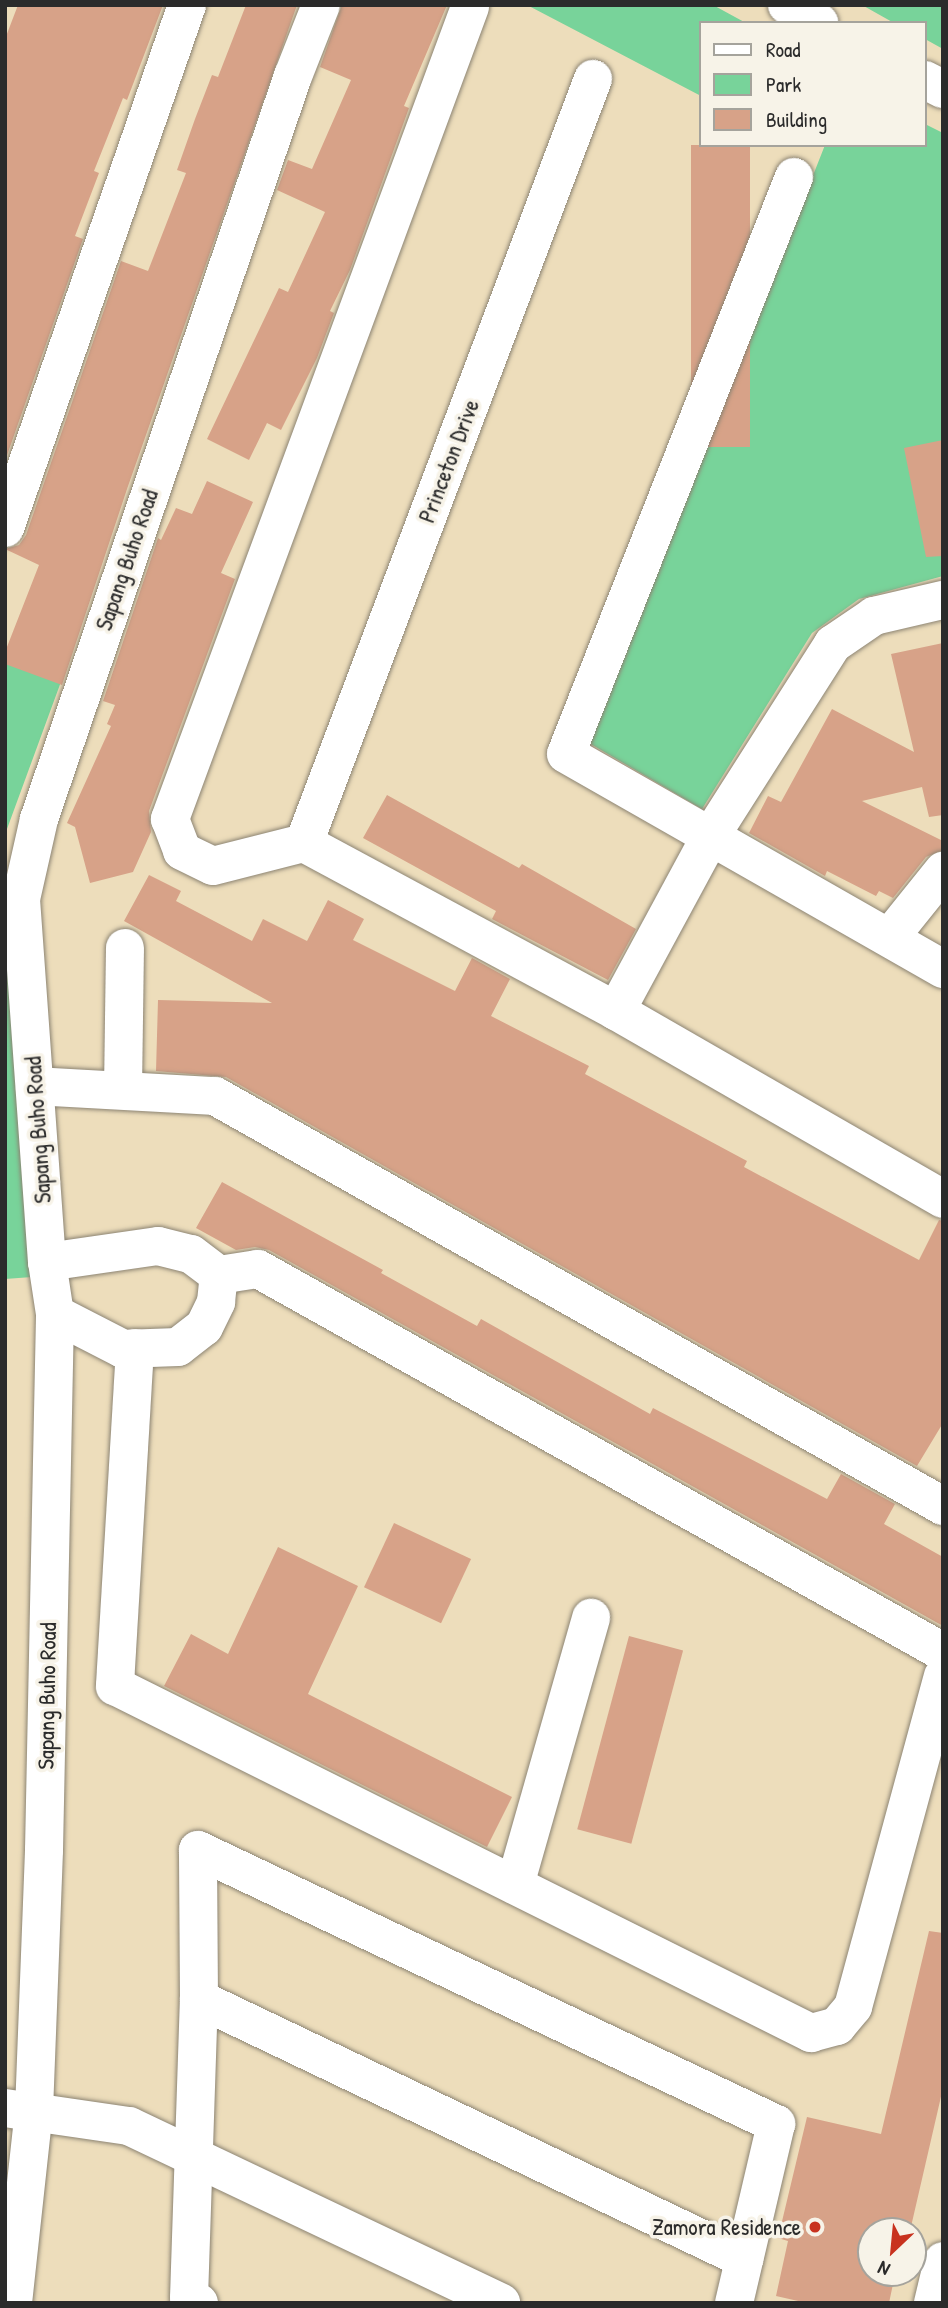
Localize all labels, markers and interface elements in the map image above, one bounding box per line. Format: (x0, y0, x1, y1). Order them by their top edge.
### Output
legend (699, 21, 927, 147)
text: Road (766, 35, 800, 64)
text: Park (766, 70, 801, 99)
text: Building (766, 105, 827, 134)
street label: Princeton Drive (413, 396, 485, 526)
street label: Sapang Buho Road (90, 486, 164, 634)
street label: Sapang Buho Road (19, 1056, 57, 1204)
street label: Sapang Buho Road (32, 1622, 62, 1770)
place label: Zamora Residence (652, 2213, 801, 2241)
north arrow (857, 2217, 927, 2287)
marker: Zamora Residence (807, 2219, 823, 2235)
text: N (873, 2255, 894, 2283)

